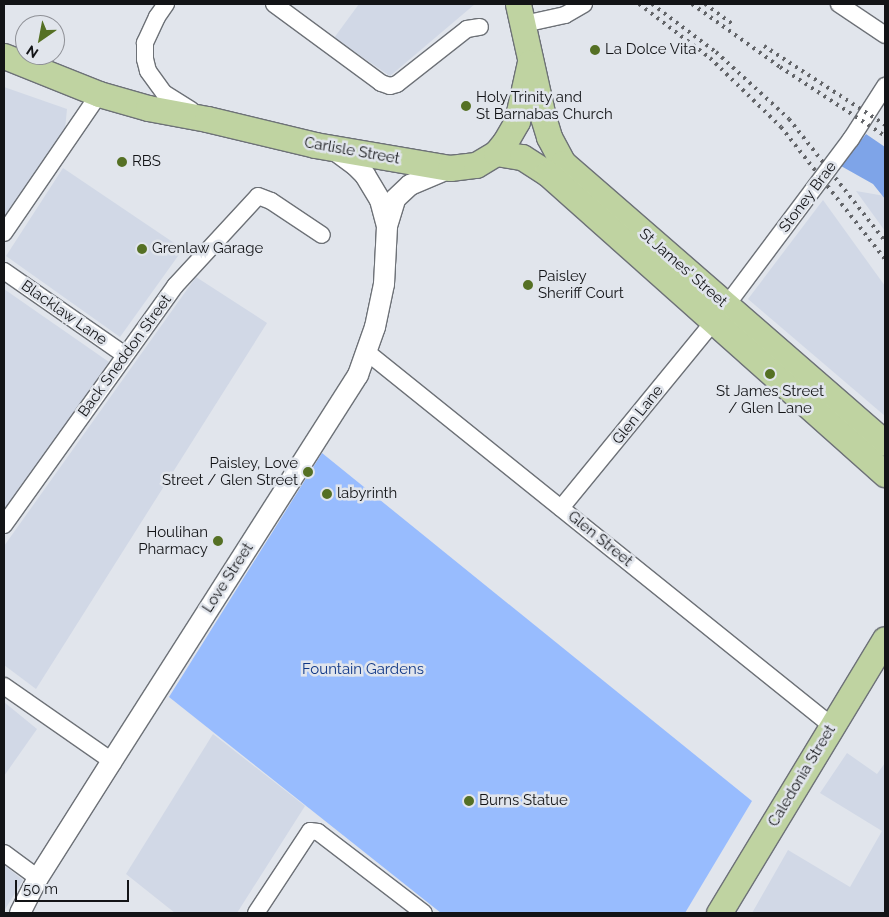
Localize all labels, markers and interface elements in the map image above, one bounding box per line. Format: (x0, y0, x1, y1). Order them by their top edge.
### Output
north arrow (15, 15, 65, 65)
place label: La Dolce Vita (605, 41, 697, 59)
text: N (24, 42, 41, 61)
marker: La Dolce Vita (589, 44, 601, 56)
place label: Holy Trinity and St Barnabas Church (476, 88, 613, 123)
marker: Holy Trinity and St Barnabas Church (460, 100, 472, 112)
street label: Carlisle Street (303, 134, 401, 168)
place label: RBS (132, 153, 161, 171)
marker: RBS (116, 156, 128, 168)
street label: Stoney Brae (775, 158, 841, 236)
street label: St James' Street (635, 225, 731, 311)
place label: Grenlaw Garage (152, 240, 264, 258)
marker: Grenlaw Garage (136, 243, 148, 255)
place label: Paisley Sheriff Court (538, 267, 624, 302)
street label: Blacklaw Lane (17, 277, 111, 349)
marker: Paisley Sheriff Court (522, 279, 534, 291)
street label: Back Sneddon Street (75, 291, 175, 421)
marker: St James Street / Glen Lane (764, 368, 776, 380)
street label: Glen Lane (609, 382, 667, 448)
place label: St James Street / Glen Lane (716, 382, 824, 417)
place label: Paisley, Love Street / Glen Street (162, 454, 298, 489)
marker: Paisley, Love Street / Glen Street (302, 466, 314, 478)
place label: labyrinth (337, 485, 397, 503)
marker: labyrinth (321, 488, 333, 500)
street label: Glen Street (564, 508, 636, 570)
place label: Houlihan Pharmacy (138, 523, 208, 558)
marker: Houlihan Pharmacy (212, 535, 224, 547)
street label: Love Street (199, 540, 257, 616)
park label: Fountain Gardens (302, 661, 424, 679)
street label: Caledonia Street (765, 722, 839, 830)
place label: Burns Statue (479, 792, 568, 810)
marker: Burns Statue (463, 795, 475, 807)
scale bar (18, 870, 131, 902)
text: 50 m (23, 880, 58, 898)

